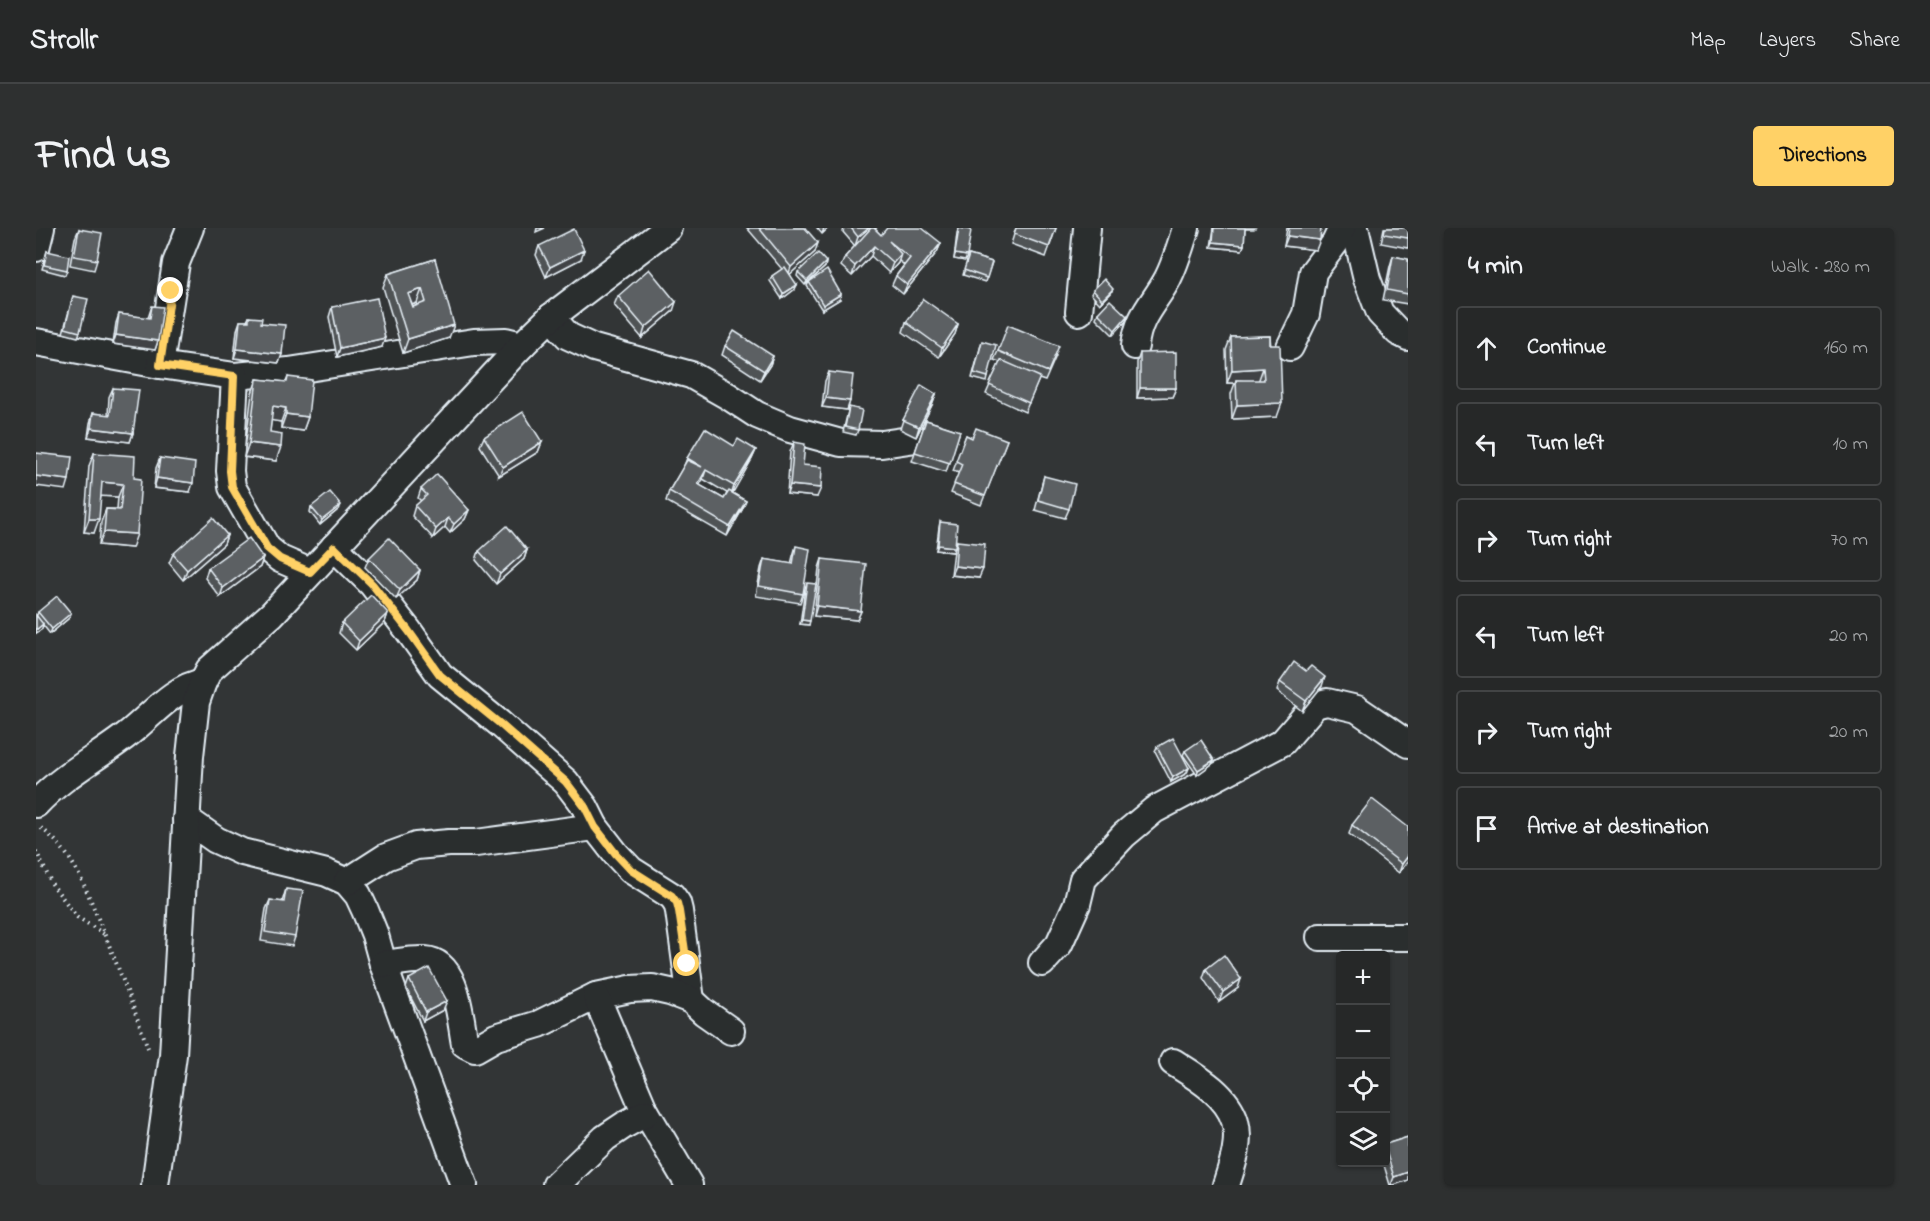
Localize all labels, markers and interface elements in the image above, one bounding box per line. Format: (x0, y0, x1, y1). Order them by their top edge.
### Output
text: Strollr (30, 21, 98, 62)
text: Map (1690, 26, 1726, 56)
text: Layers (1759, 26, 1816, 56)
text: Share (1849, 26, 1900, 56)
text: Find us (36, 126, 171, 187)
button: Directions (1753, 126, 1894, 186)
text: 4 min (1468, 248, 1523, 286)
text: Walk · 280 m (1771, 253, 1870, 282)
route end (157, 277, 183, 303)
icon: ahead (1470, 332, 1503, 365)
text: Continue (1527, 332, 1606, 364)
text: 160 m (1824, 334, 1868, 363)
icon: left (1470, 428, 1503, 461)
text: Turn left (1527, 428, 1604, 460)
text: 10 m (1832, 430, 1868, 459)
icon: right (1470, 524, 1503, 557)
text: Turn right (1527, 524, 1612, 556)
text: 70 m (1831, 526, 1868, 555)
icon: left (1470, 620, 1503, 653)
text: Turn left (1527, 620, 1604, 652)
text: 20 m (1829, 622, 1868, 651)
icon: right (1470, 716, 1503, 749)
text: Turn right (1527, 716, 1612, 748)
text: 20 m (1829, 718, 1868, 747)
icon: arrive (1470, 812, 1503, 845)
text: Arrive at destination (1527, 812, 1709, 844)
route start (673, 950, 699, 976)
map controls (1336, 951, 1390, 1167)
button: + (1336, 951, 1390, 1005)
button: − (1336, 1005, 1390, 1059)
button: locate (1336, 1059, 1390, 1113)
button: layers (1336, 1113, 1390, 1167)

